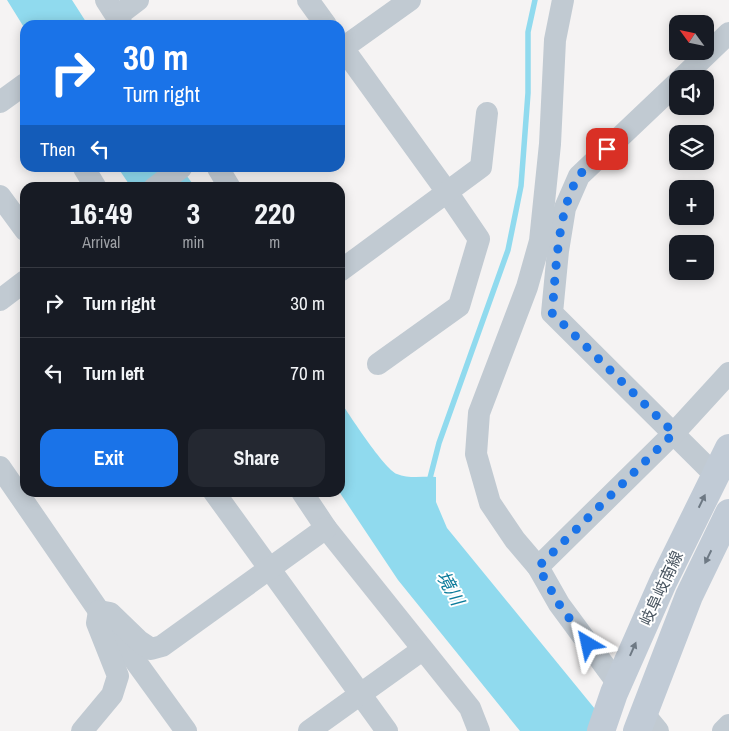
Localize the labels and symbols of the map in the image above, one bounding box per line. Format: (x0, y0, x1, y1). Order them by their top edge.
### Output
north arrow (669, 15, 714, 60)
pin (586, 128, 628, 170)
one-way arrow (698, 494, 706, 508)
street label: 岐阜岐南線 (634, 547, 688, 629)
one-way arrow (704, 550, 712, 564)
water label: 境川 (431, 566, 471, 611)
position arrow (561, 617, 613, 669)
one-way arrow (630, 642, 638, 656)

